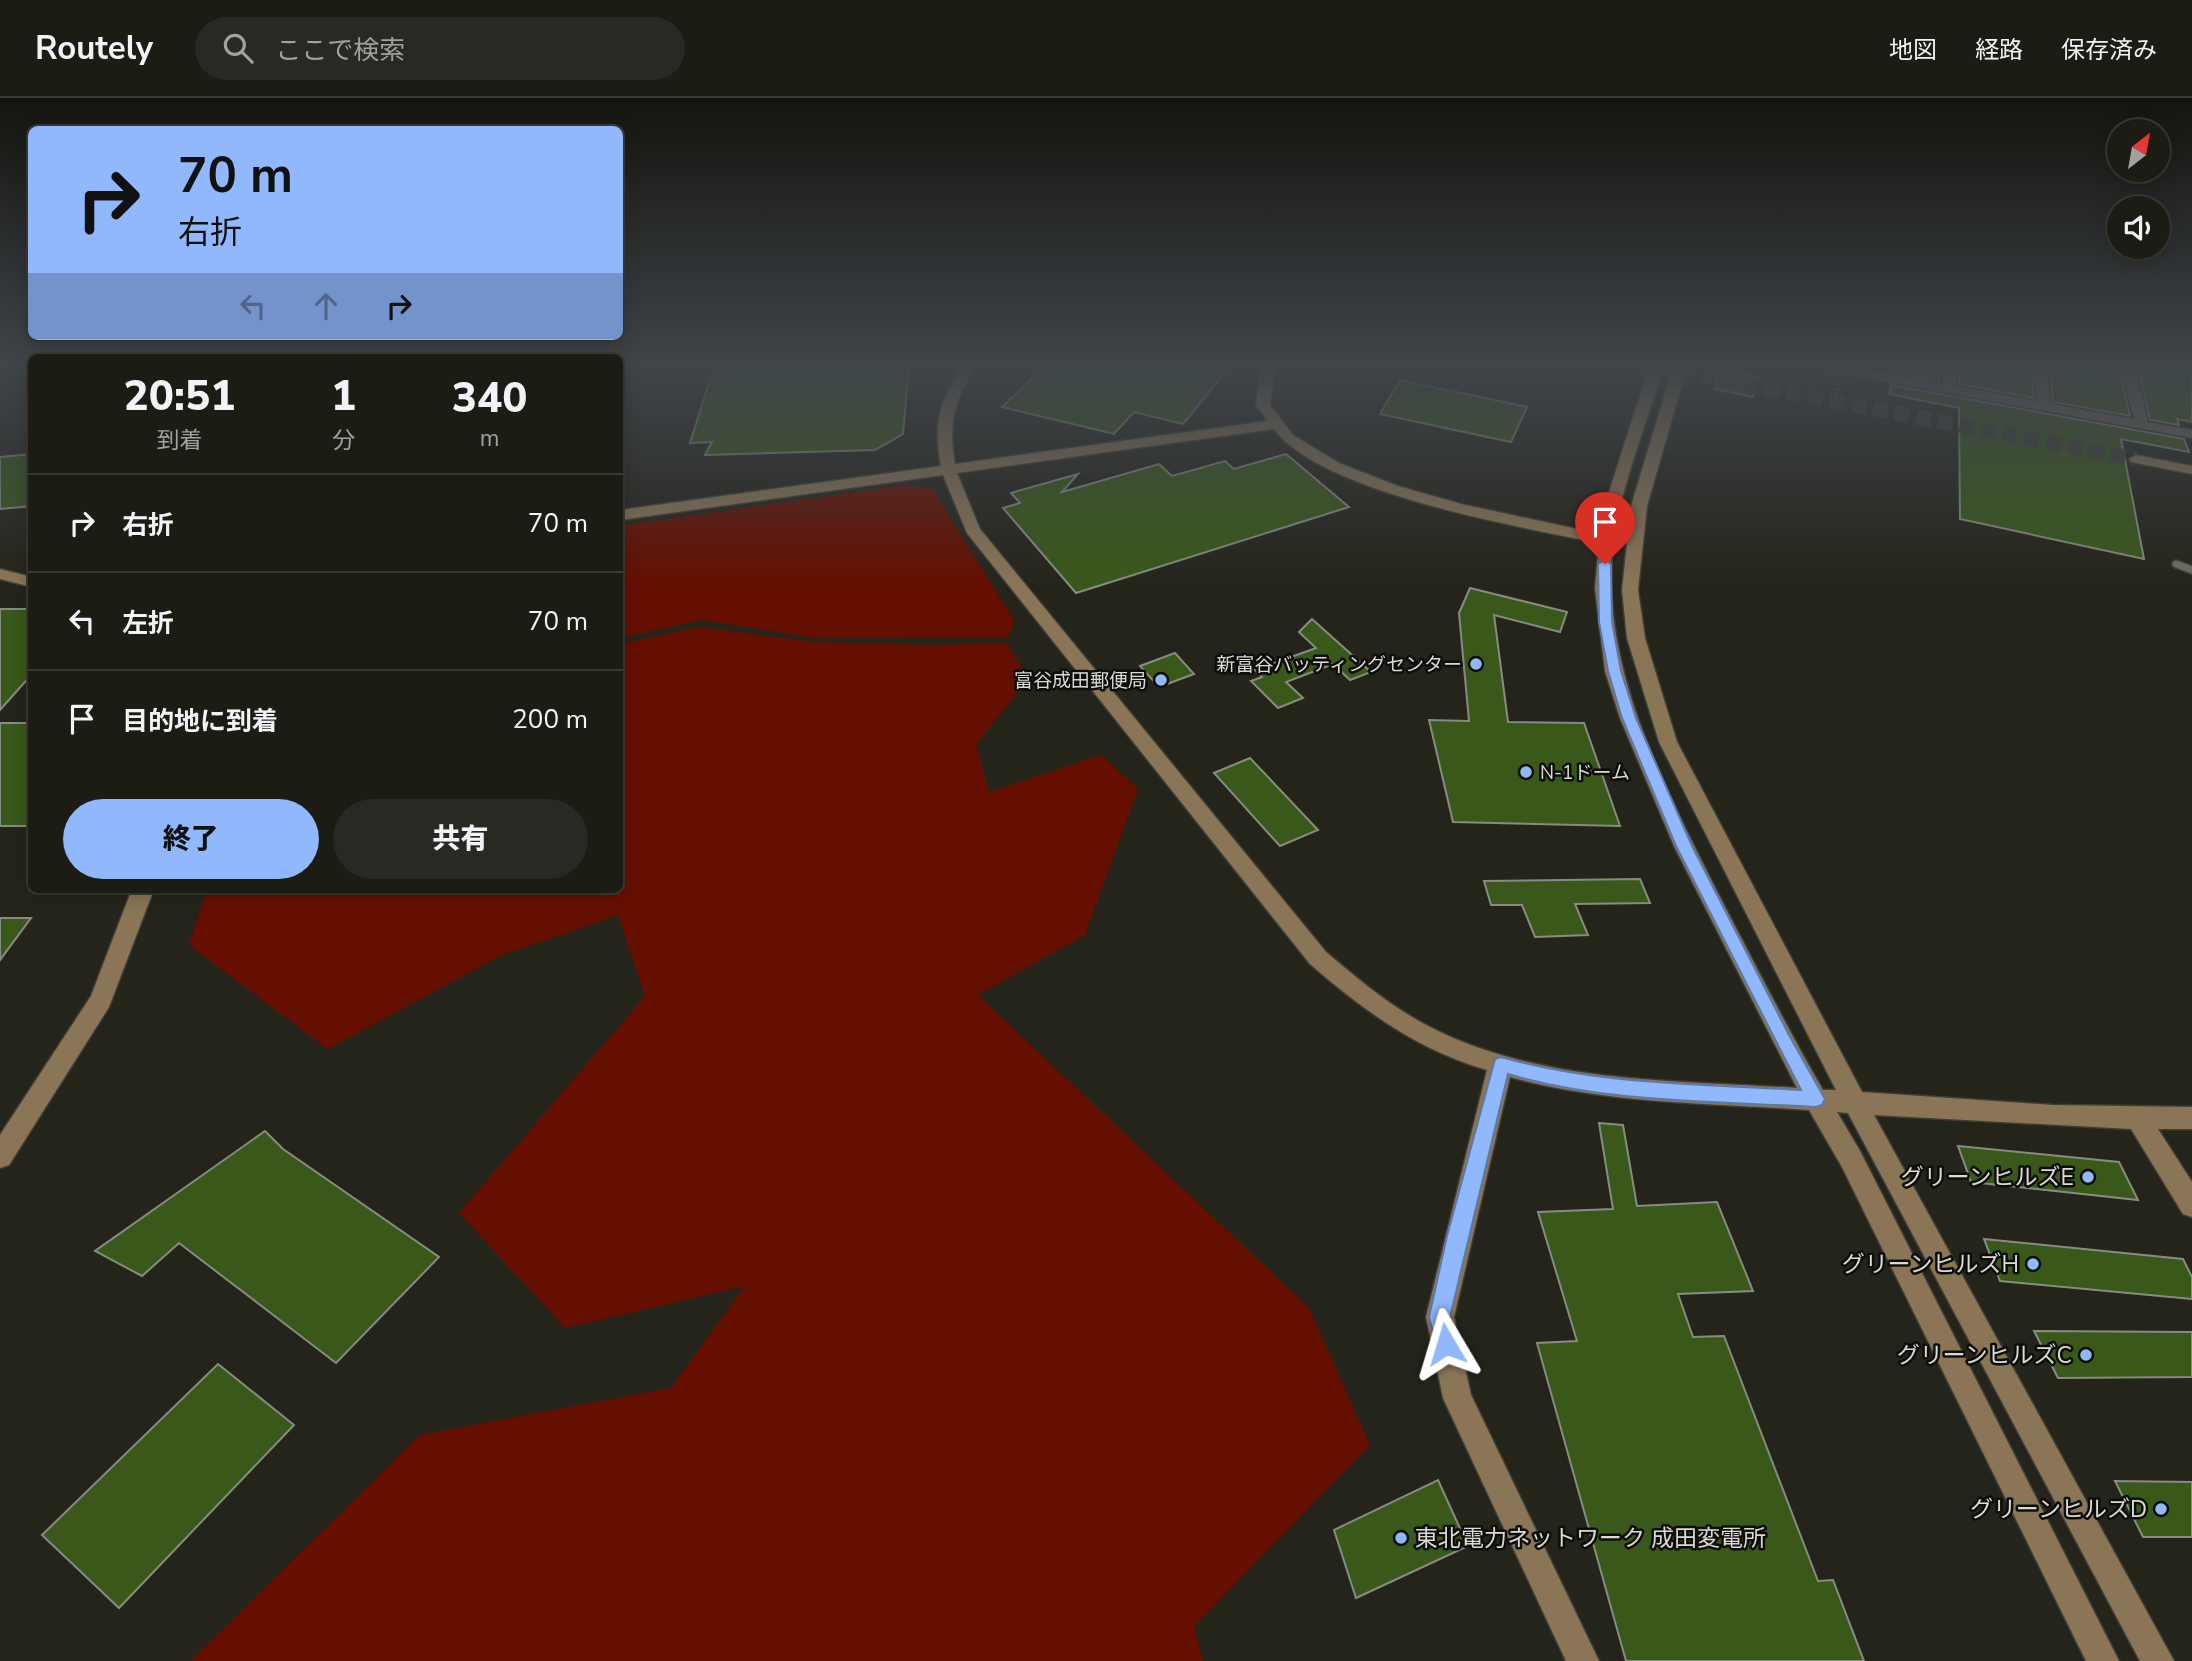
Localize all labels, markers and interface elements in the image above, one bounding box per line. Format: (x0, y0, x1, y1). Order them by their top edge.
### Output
search box (195, 17, 685, 80)
text: Routely (35, 26, 153, 71)
icon: search (219, 29, 257, 67)
text: ここで検索 (275, 33, 405, 68)
text: 地図 (1889, 34, 1937, 66)
text: 経路 (1975, 34, 2023, 66)
text: 保存済み (2061, 34, 2157, 66)
north arrow (2107, 119, 2170, 182)
map controls (2107, 119, 2170, 259)
text: 70 m (178, 142, 293, 209)
icon: right (63, 154, 154, 245)
button: sound (2107, 196, 2170, 259)
text: 右折 (178, 211, 242, 254)
icon: left (234, 287, 272, 325)
icon: ahead (307, 287, 345, 325)
icon: right (380, 287, 418, 325)
text: 20:51 (124, 368, 235, 425)
text: 1 (331, 368, 356, 425)
text: 340 (452, 370, 527, 427)
text: m (480, 423, 499, 454)
text: 到着 (156, 425, 202, 456)
text: 分 (332, 425, 355, 456)
pin (1575, 492, 1635, 564)
icon: arrive (1586, 503, 1624, 541)
icon: right (63, 504, 101, 542)
text: 70 m (528, 506, 588, 541)
text: 右折 (122, 508, 174, 543)
icon: left (63, 602, 101, 640)
text: 70 m (528, 604, 588, 639)
text: 左折 (122, 606, 174, 641)
place label: 新富谷バッティングセンター (1216, 652, 1462, 678)
marker: 新富谷バッティングセンター (1468, 656, 1484, 672)
place label: 富谷成田郵便局 (1014, 668, 1147, 694)
marker: 富谷成田郵便局 (1153, 672, 1169, 688)
icon: arrive (63, 700, 101, 738)
text: 200 m (512, 702, 588, 737)
text: 目的地に到着 (122, 704, 278, 739)
place label: N-1ドーム (1540, 760, 1630, 786)
marker: N-1ドーム (1518, 764, 1534, 780)
button: 終了 (63, 799, 319, 879)
button: 共有 (333, 799, 588, 879)
place label: グリーンヒルズE (1901, 1162, 2074, 1193)
marker: グリーンヒルズE (2080, 1169, 2096, 1185)
place label: グリーンヒルズH (1842, 1249, 2019, 1280)
marker: グリーンヒルズH (2025, 1256, 2041, 1272)
position arrow (1409, 1307, 1483, 1381)
place label: グリーンヒルズC (1897, 1340, 2072, 1371)
marker: グリーンヒルズC (2078, 1347, 2094, 1363)
place label: グリーンヒルズD (1970, 1494, 2147, 1525)
marker: グリーンヒルズD (2153, 1501, 2169, 1517)
place label: 東北電力ネットワーク 成田変電所 (1415, 1523, 1766, 1554)
marker: 東北電力ネットワーク 成田変電所 (1393, 1530, 1409, 1546)

